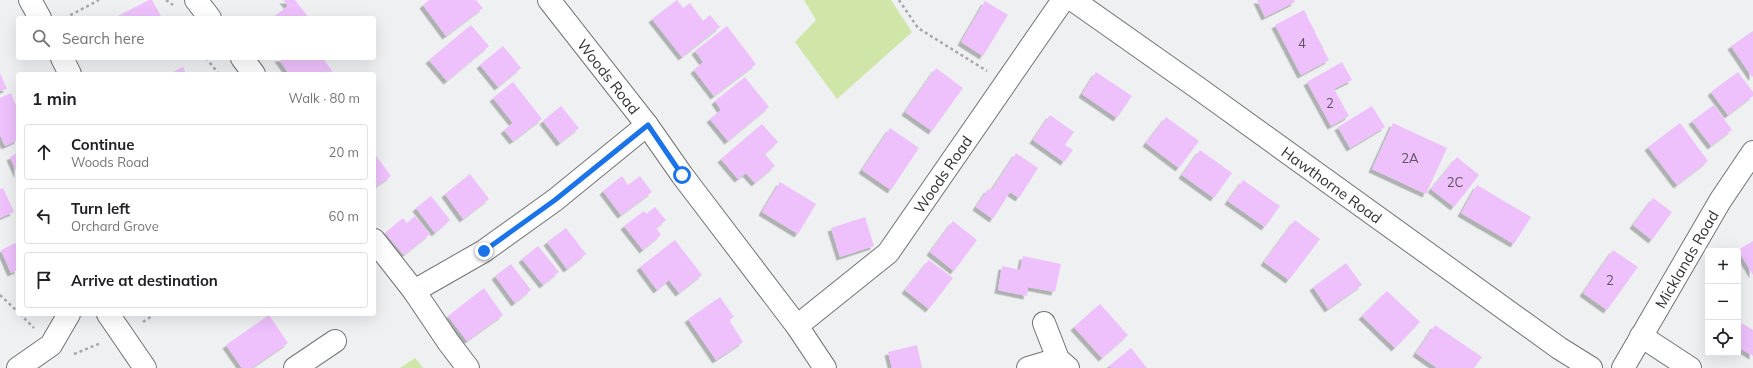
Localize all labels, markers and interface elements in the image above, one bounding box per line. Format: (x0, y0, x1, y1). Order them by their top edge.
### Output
search box (16, 16, 376, 60)
icon: search (30, 27, 52, 49)
text: Search here (62, 29, 144, 48)
street label: Woods Road (574, 35, 644, 118)
house number: 4 (1298, 35, 1306, 51)
text: 1 min (32, 88, 77, 109)
text: Walk · 80 m (289, 90, 360, 106)
house number: 2 (1326, 95, 1334, 111)
street label: Woods Road (909, 132, 976, 217)
text: Continue (71, 135, 134, 154)
icon: ahead (33, 141, 55, 163)
street label: Hawthorne Road (1278, 142, 1386, 227)
text: 20 m (329, 144, 359, 160)
house number: 2A (1401, 150, 1419, 166)
text: Woods Road (71, 154, 149, 170)
route start (673, 166, 691, 184)
house number: 2C (1447, 174, 1463, 190)
text: Turn left (71, 199, 130, 218)
icon: left (33, 205, 55, 227)
street label: Micklands Road (1650, 207, 1722, 311)
text: 60 m (329, 208, 359, 224)
text: Orchard Grove (71, 218, 159, 234)
route end (475, 242, 493, 260)
map controls (1705, 248, 1741, 356)
button: + (1705, 248, 1741, 284)
icon: arrive (33, 269, 55, 291)
text: Arrive at destination (71, 271, 218, 290)
house number: 2 (1606, 272, 1614, 288)
button: − (1705, 284, 1741, 320)
button: locate (1705, 320, 1741, 356)

